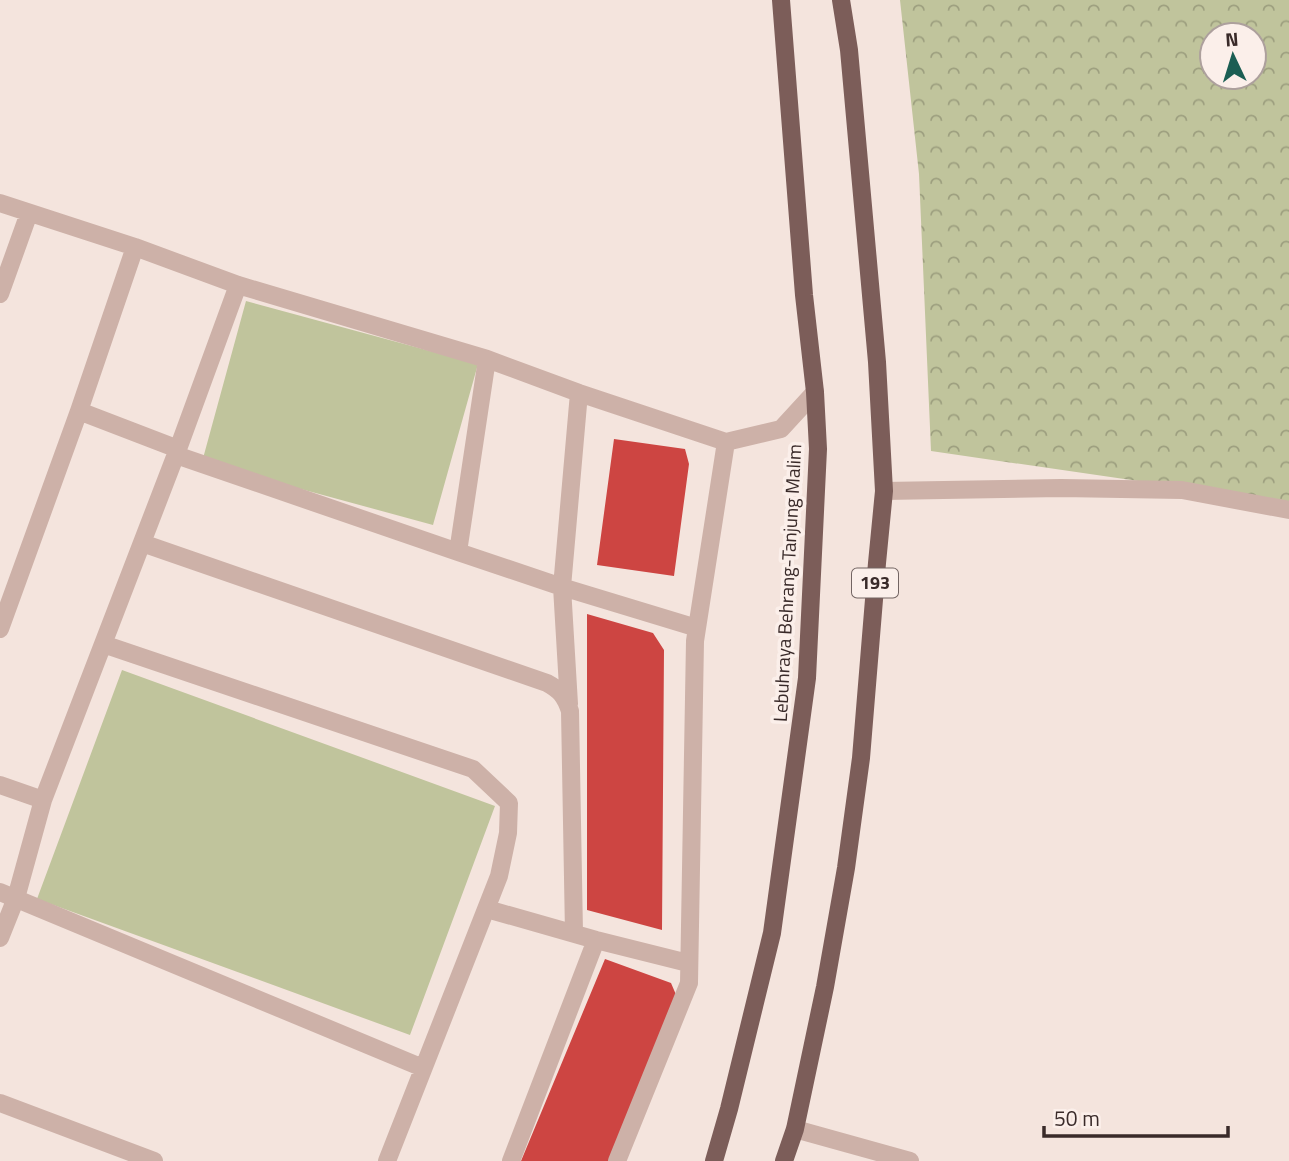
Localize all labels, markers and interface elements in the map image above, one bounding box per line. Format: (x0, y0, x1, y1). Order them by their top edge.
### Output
north arrow (1198, 21, 1268, 91)
text: N (1224, 24, 1239, 53)
street label: Lebuhraya Behrang-Tanjung Malim (765, 443, 808, 723)
road number: 193 (852, 568, 898, 598)
scale bar (1044, 1094, 1228, 1138)
text: 50 m (1054, 1102, 1100, 1134)

